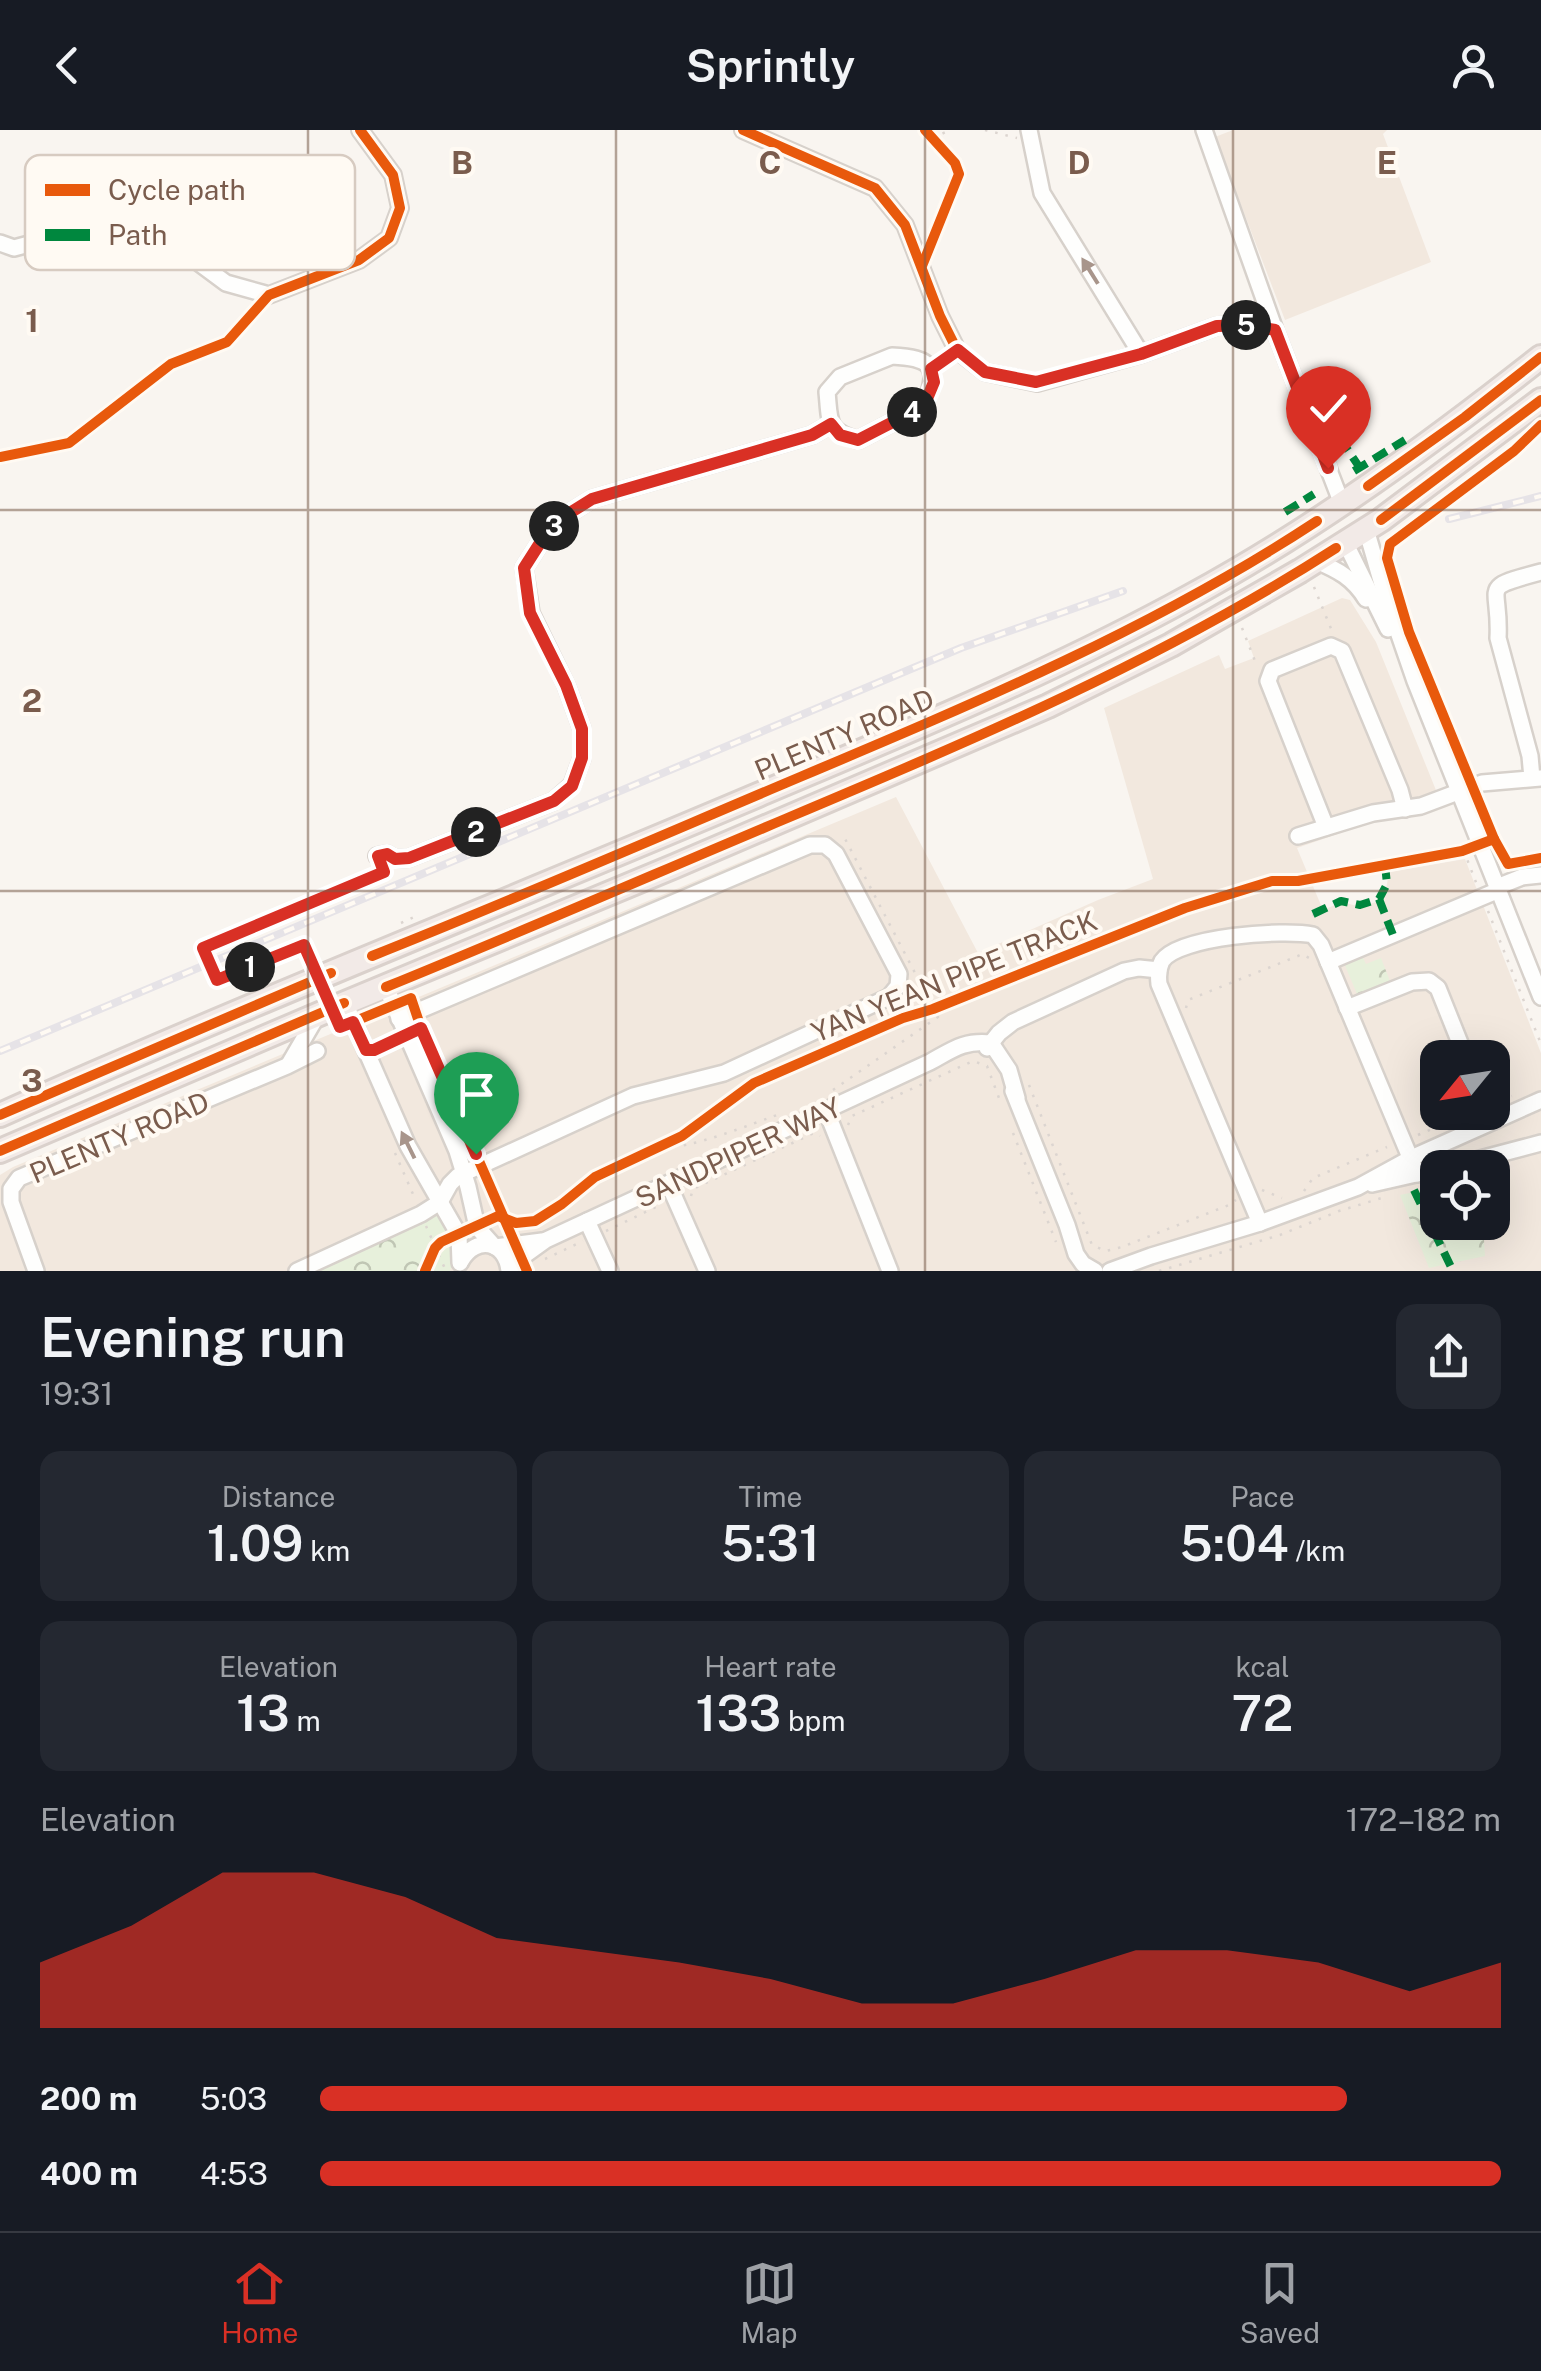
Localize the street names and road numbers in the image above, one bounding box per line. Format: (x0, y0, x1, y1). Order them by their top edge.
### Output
street label: PLENTY ROAD (749, 681, 939, 787)
street label: YAN YEAN PIPE TRACK (806, 904, 1102, 1048)
street label: PLENTY ROAD (24, 1084, 214, 1190)
street label: SANDPIPER WAY (630, 1090, 846, 1214)

